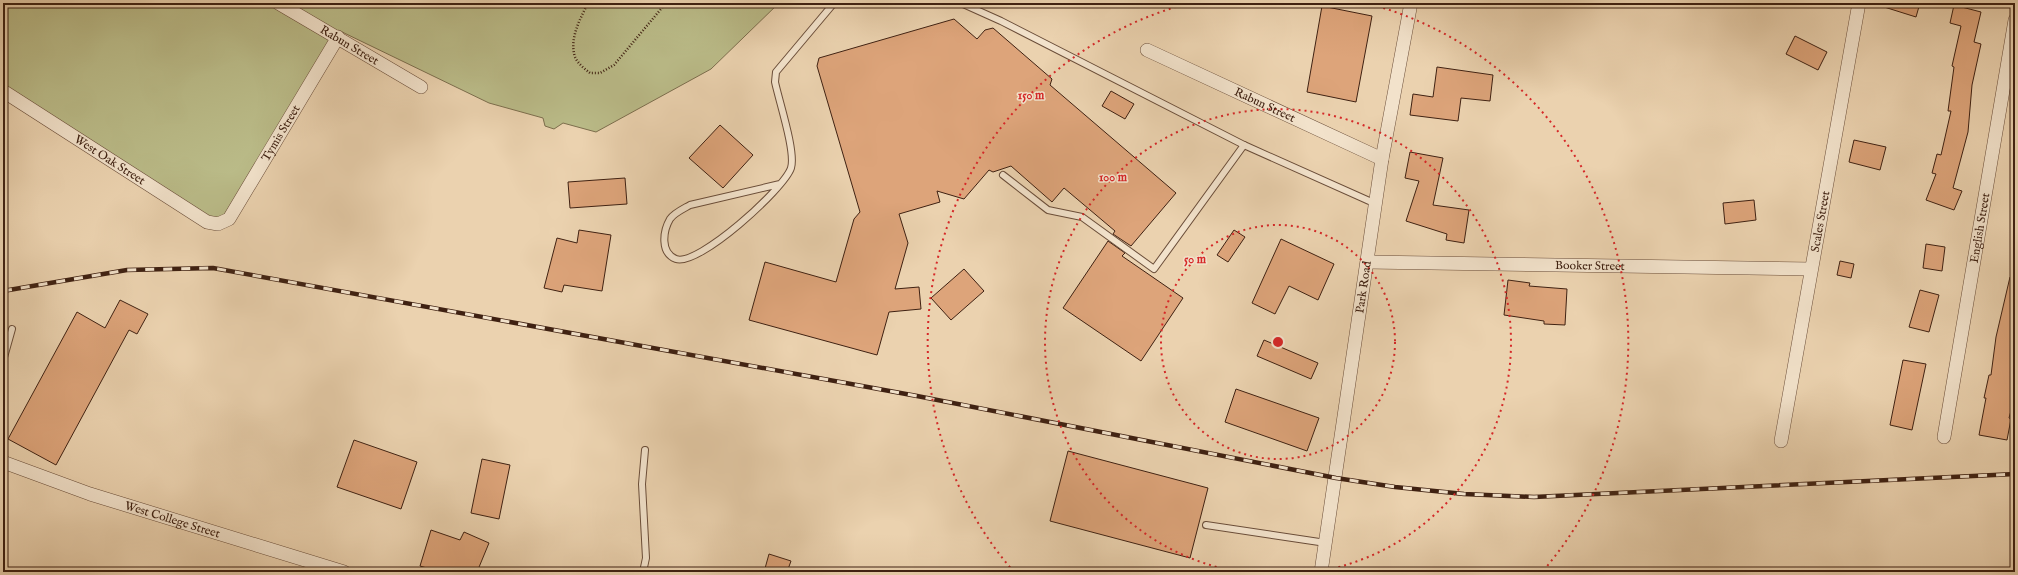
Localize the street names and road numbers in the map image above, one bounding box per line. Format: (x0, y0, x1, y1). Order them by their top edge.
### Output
street label: Rabun Street (317, 22, 381, 69)
street label: Rabun Street (1232, 85, 1298, 126)
street label: Tymis Street (258, 102, 304, 164)
street label: West Oak Street (71, 132, 148, 188)
street label: Scales Street (1808, 190, 1833, 253)
street label: English Street (1967, 192, 1993, 264)
street label: Booker Street (1555, 258, 1625, 274)
street label: Park Road (1352, 259, 1375, 314)
street label: West College Street (123, 498, 222, 541)

